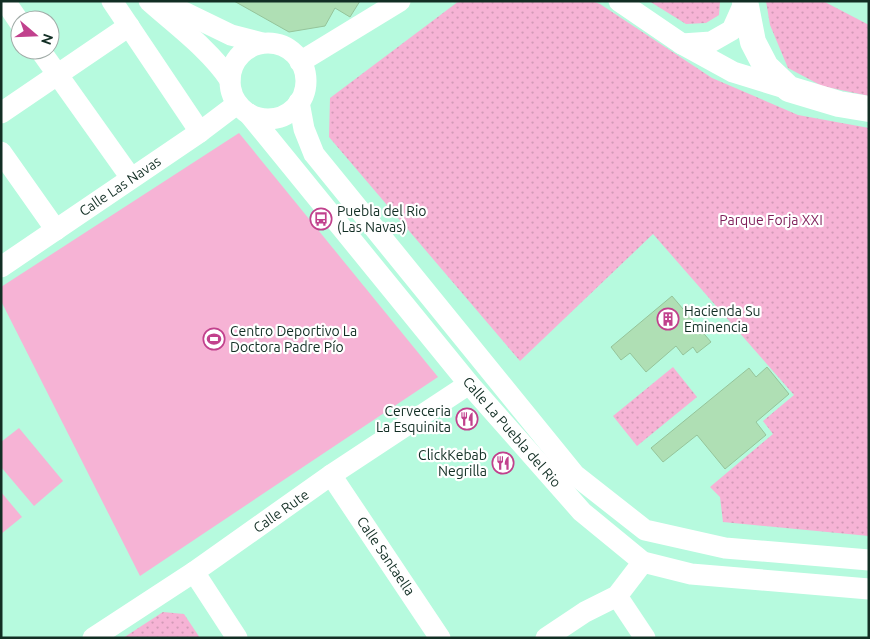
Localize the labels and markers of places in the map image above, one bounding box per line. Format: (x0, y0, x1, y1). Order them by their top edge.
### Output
place label: Puebla del Rio (Las Navas) (337, 203, 427, 235)
bus stop icon: Puebla del Rio (Las Navas) (309, 207, 333, 231)
place label: Hacienda Su Eminencia (684, 303, 761, 335)
building icon: Hacienda Su Eminencia (656, 307, 680, 331)
place label: Centro Deportivo La Doctora Padre Pío (230, 323, 357, 355)
sports icon: Centro Deportivo La Doctora Padre Pío (202, 327, 226, 351)
place label: Cerveceria La Esquinita (376, 403, 451, 435)
restaurant icon: Cerveceria La Esquinita (455, 407, 479, 431)
place label: ClickKebab Negrilla (418, 447, 487, 479)
restaurant icon: ClickKebab Negrilla (491, 451, 515, 475)

